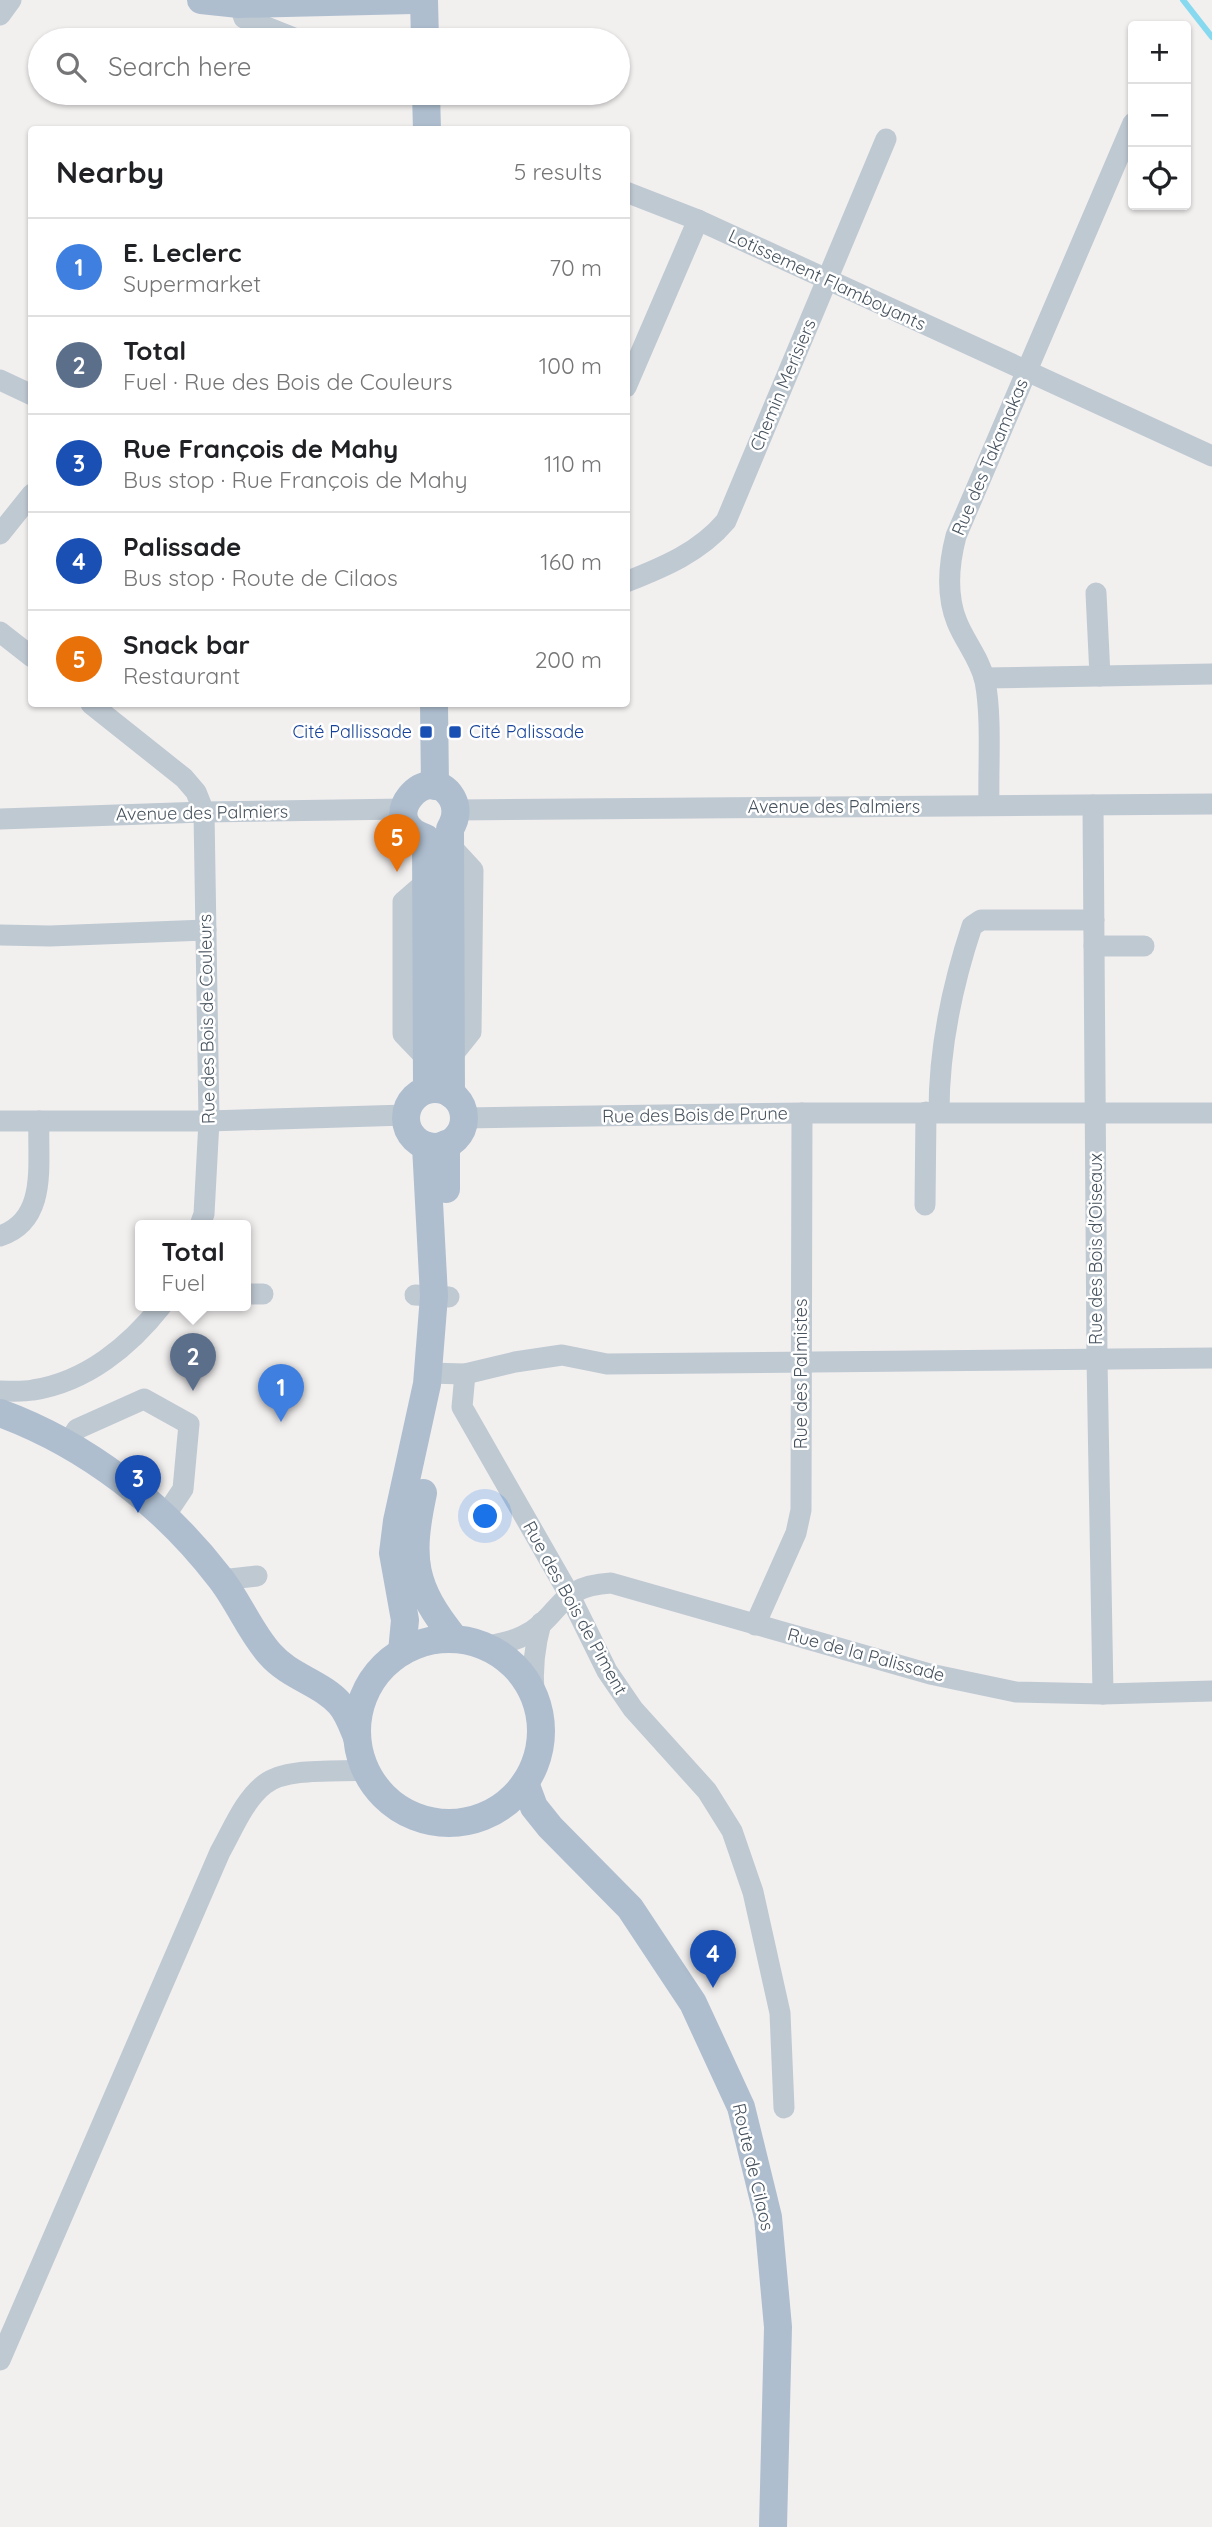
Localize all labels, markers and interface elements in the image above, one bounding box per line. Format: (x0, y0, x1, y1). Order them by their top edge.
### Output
map controls (1128, 21, 1191, 210)
button: + (1128, 21, 1191, 84)
search box (28, 28, 630, 105)
icon: search (52, 48, 90, 86)
text: Search here (108, 50, 252, 83)
button: − (1128, 84, 1191, 147)
button: locate (1128, 147, 1191, 210)
text: Nearby (56, 153, 164, 191)
text: 5 results (514, 157, 602, 186)
street label: Lotissement Flamboyants (725, 224, 930, 335)
text: E. Leclerc (123, 236, 241, 269)
text: 1 (75, 253, 83, 282)
text: 70 m (549, 253, 602, 282)
text: Supermarket (123, 269, 261, 298)
street label: Chemin Merisiers (744, 315, 821, 454)
text: Total (123, 334, 186, 367)
text: 2 (72, 351, 86, 380)
text: 100 m (539, 351, 602, 380)
text: Fuel · Rue des Bois de Couleurs (123, 367, 452, 396)
street label: Rue des Takamakas (946, 375, 1033, 539)
text: Rue François de Mahy (123, 432, 398, 465)
text: 3 (73, 449, 85, 478)
text: 110 m (544, 449, 602, 478)
text: Bus stop · Rue François de Mahy (123, 465, 468, 494)
text: Palissade (123, 530, 241, 563)
text: 4 (72, 547, 86, 576)
text: 160 m (540, 547, 602, 576)
text: Bus stop · Route de Cilaos (123, 563, 398, 592)
text: Snack bar (123, 628, 250, 661)
text: 5 (72, 645, 86, 674)
text: 200 m (535, 645, 602, 674)
text: Restaurant (123, 661, 240, 690)
place label: Cité Pallissade (293, 720, 412, 743)
place label: Cité Palissade (469, 720, 584, 743)
marker: Cité Pallissade (418, 724, 434, 740)
marker: Cité Palissade (447, 724, 463, 740)
street label: Avenue des Palmiers (748, 795, 920, 818)
street label: Avenue des Palmiers (116, 799, 288, 826)
pin: 5 (374, 814, 420, 872)
street label: Rue des Bois de Couleurs (193, 914, 220, 1124)
street label: Rue des Bois de Prune (602, 1101, 788, 1128)
street label: Rue des Bois d'Oiseaux (1084, 1153, 1107, 1345)
popup (135, 1220, 251, 1311)
text: Total (161, 1235, 225, 1268)
text: Fuel (161, 1268, 205, 1297)
street label: Rue des Palmistes (789, 1299, 812, 1449)
pin: 2 (170, 1333, 216, 1391)
pin: 1 (258, 1364, 304, 1422)
pin: 3 (115, 1455, 161, 1513)
your location (468, 1499, 502, 1533)
street label: Rue des Bois de Piment (518, 1517, 633, 1699)
street label: Rue de la Palissade (785, 1622, 947, 1687)
pin: 4 (690, 1930, 736, 1988)
street label: Route de Cilaos (728, 2101, 779, 2233)

